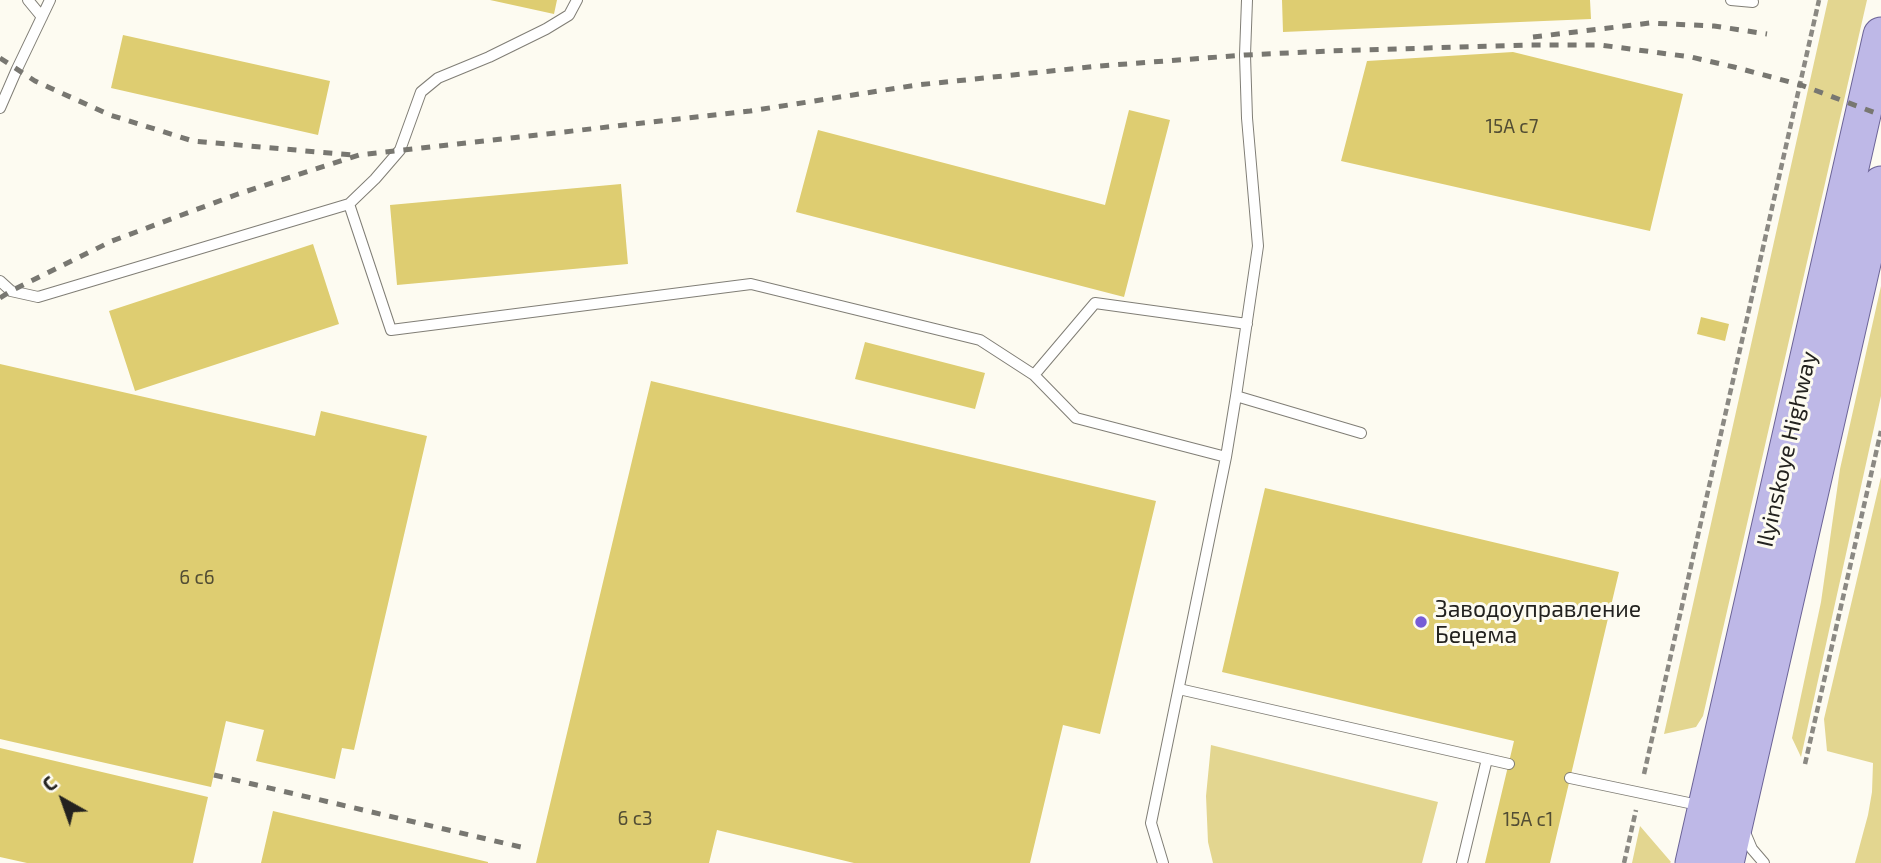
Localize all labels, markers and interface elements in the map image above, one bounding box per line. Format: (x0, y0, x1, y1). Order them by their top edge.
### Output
house number: 15А с7 (1486, 116, 1538, 138)
street label: Ilyinskoye Highway (1751, 348, 1823, 550)
house number: 6 c6 (179, 567, 215, 589)
place label: Заводоуправление Бецема (1435, 595, 1641, 649)
marker: Заводоуправление Бецема (1413, 614, 1429, 630)
north arrow (28, 765, 98, 835)
text: С (38, 771, 61, 796)
house number: 6 c3 (618, 808, 652, 830)
house number: 15А с1 (1503, 809, 1553, 831)

